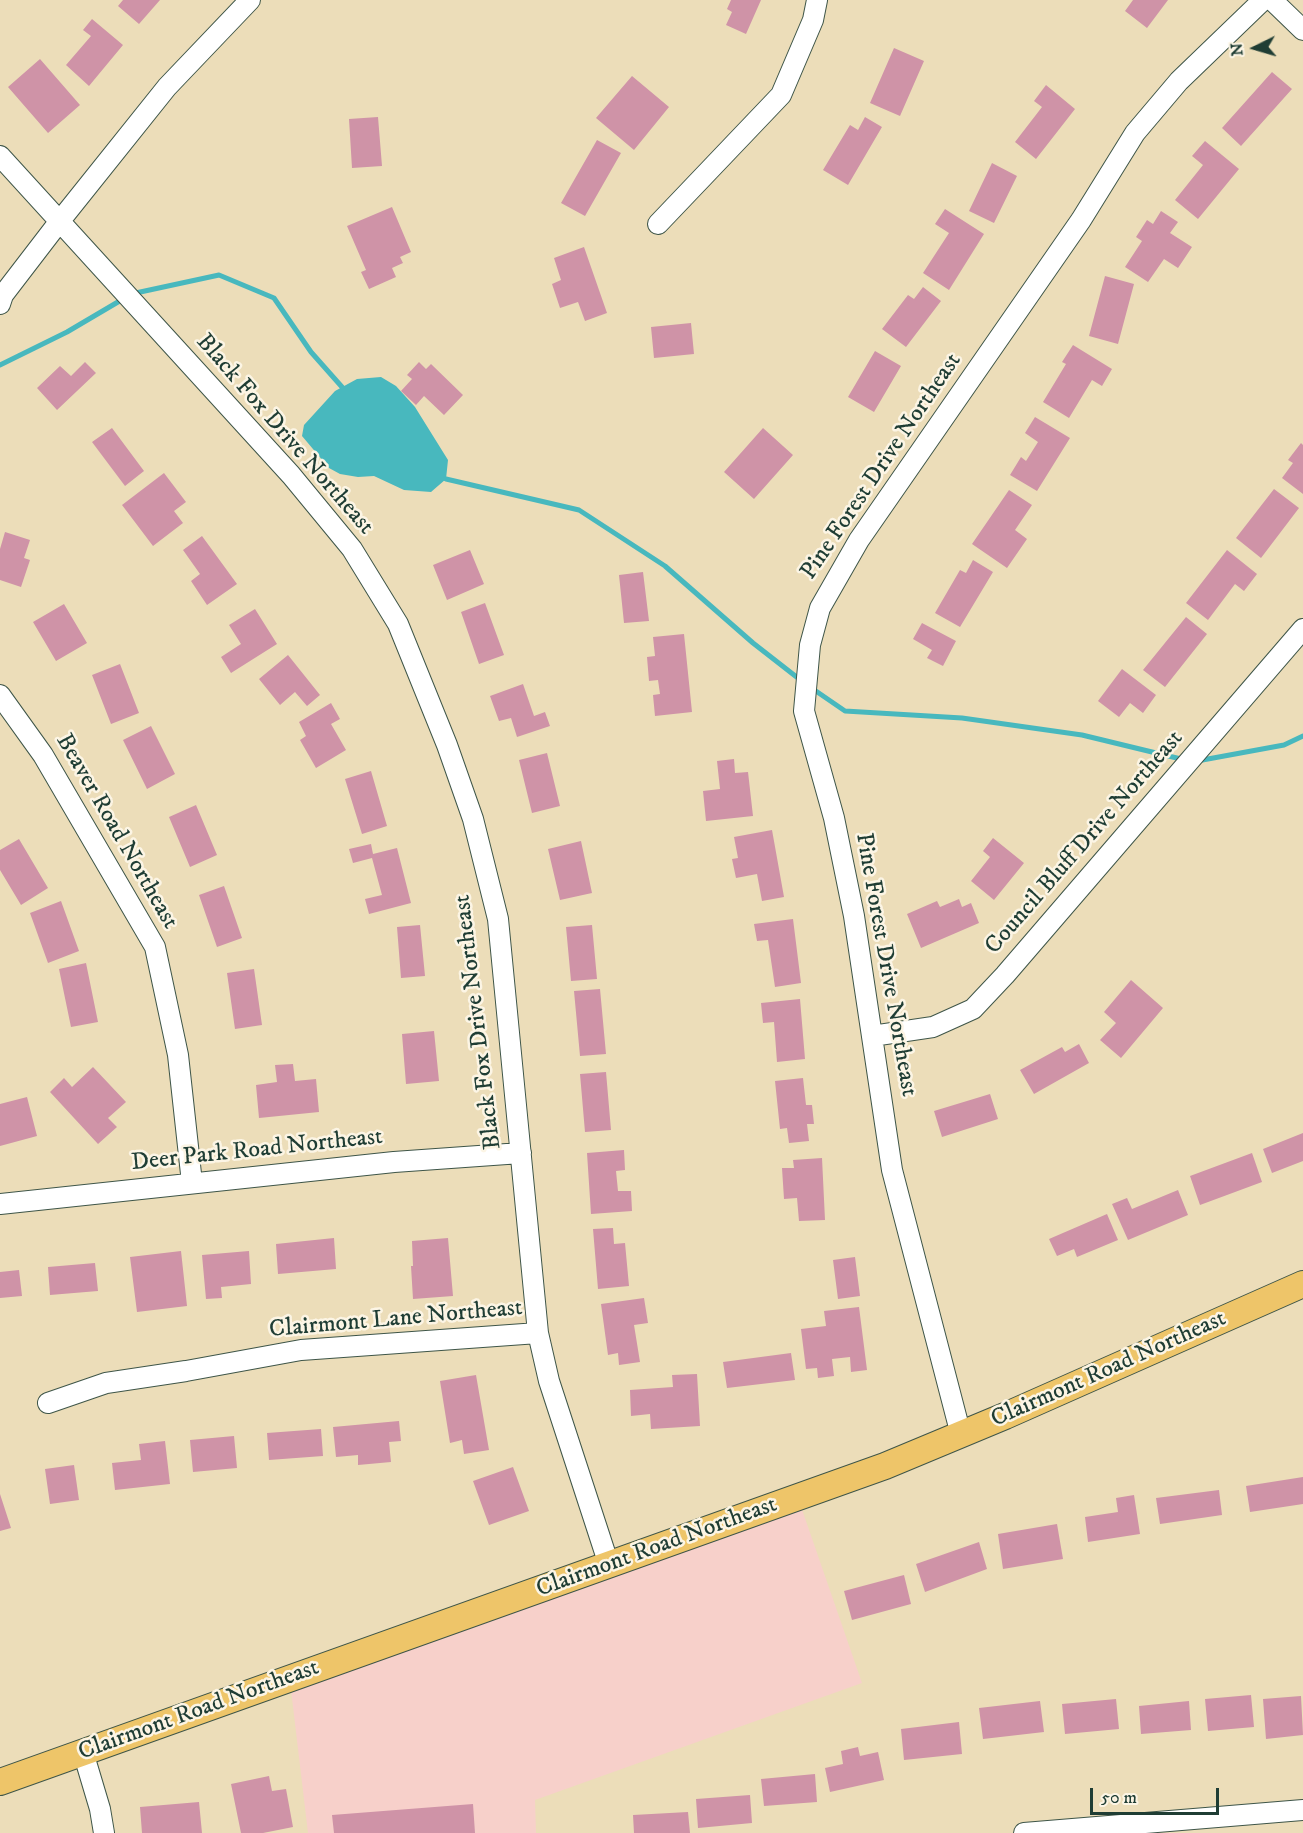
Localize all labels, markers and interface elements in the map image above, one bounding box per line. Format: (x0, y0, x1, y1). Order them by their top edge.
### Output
north arrow (1225, 18, 1285, 78)
text: N (1227, 42, 1248, 57)
street label: Black Fox Drive Northeast (189, 329, 379, 541)
street label: Pine Forest Drive Northeast (795, 348, 969, 586)
street label: Council Bluff Drive Northeast (980, 725, 1190, 961)
street label: Beaver Road Northeast (48, 729, 184, 935)
street label: Pine Forest Drive Northeast (848, 831, 922, 1099)
street label: Black Fox Drive Northeast (449, 893, 509, 1151)
street label: Deer Park Road Northeast (130, 1123, 384, 1179)
street label: Clairmont Lane Northeast (268, 1295, 524, 1345)
street label: Clairmont Road Northeast (987, 1305, 1231, 1435)
street label: Clairmont Road Northeast (533, 1491, 781, 1605)
street label: Clairmont Road Northeast (75, 1654, 323, 1768)
scale bar (1093, 1776, 1222, 1814)
text: 50 m (1101, 1787, 1137, 1809)

